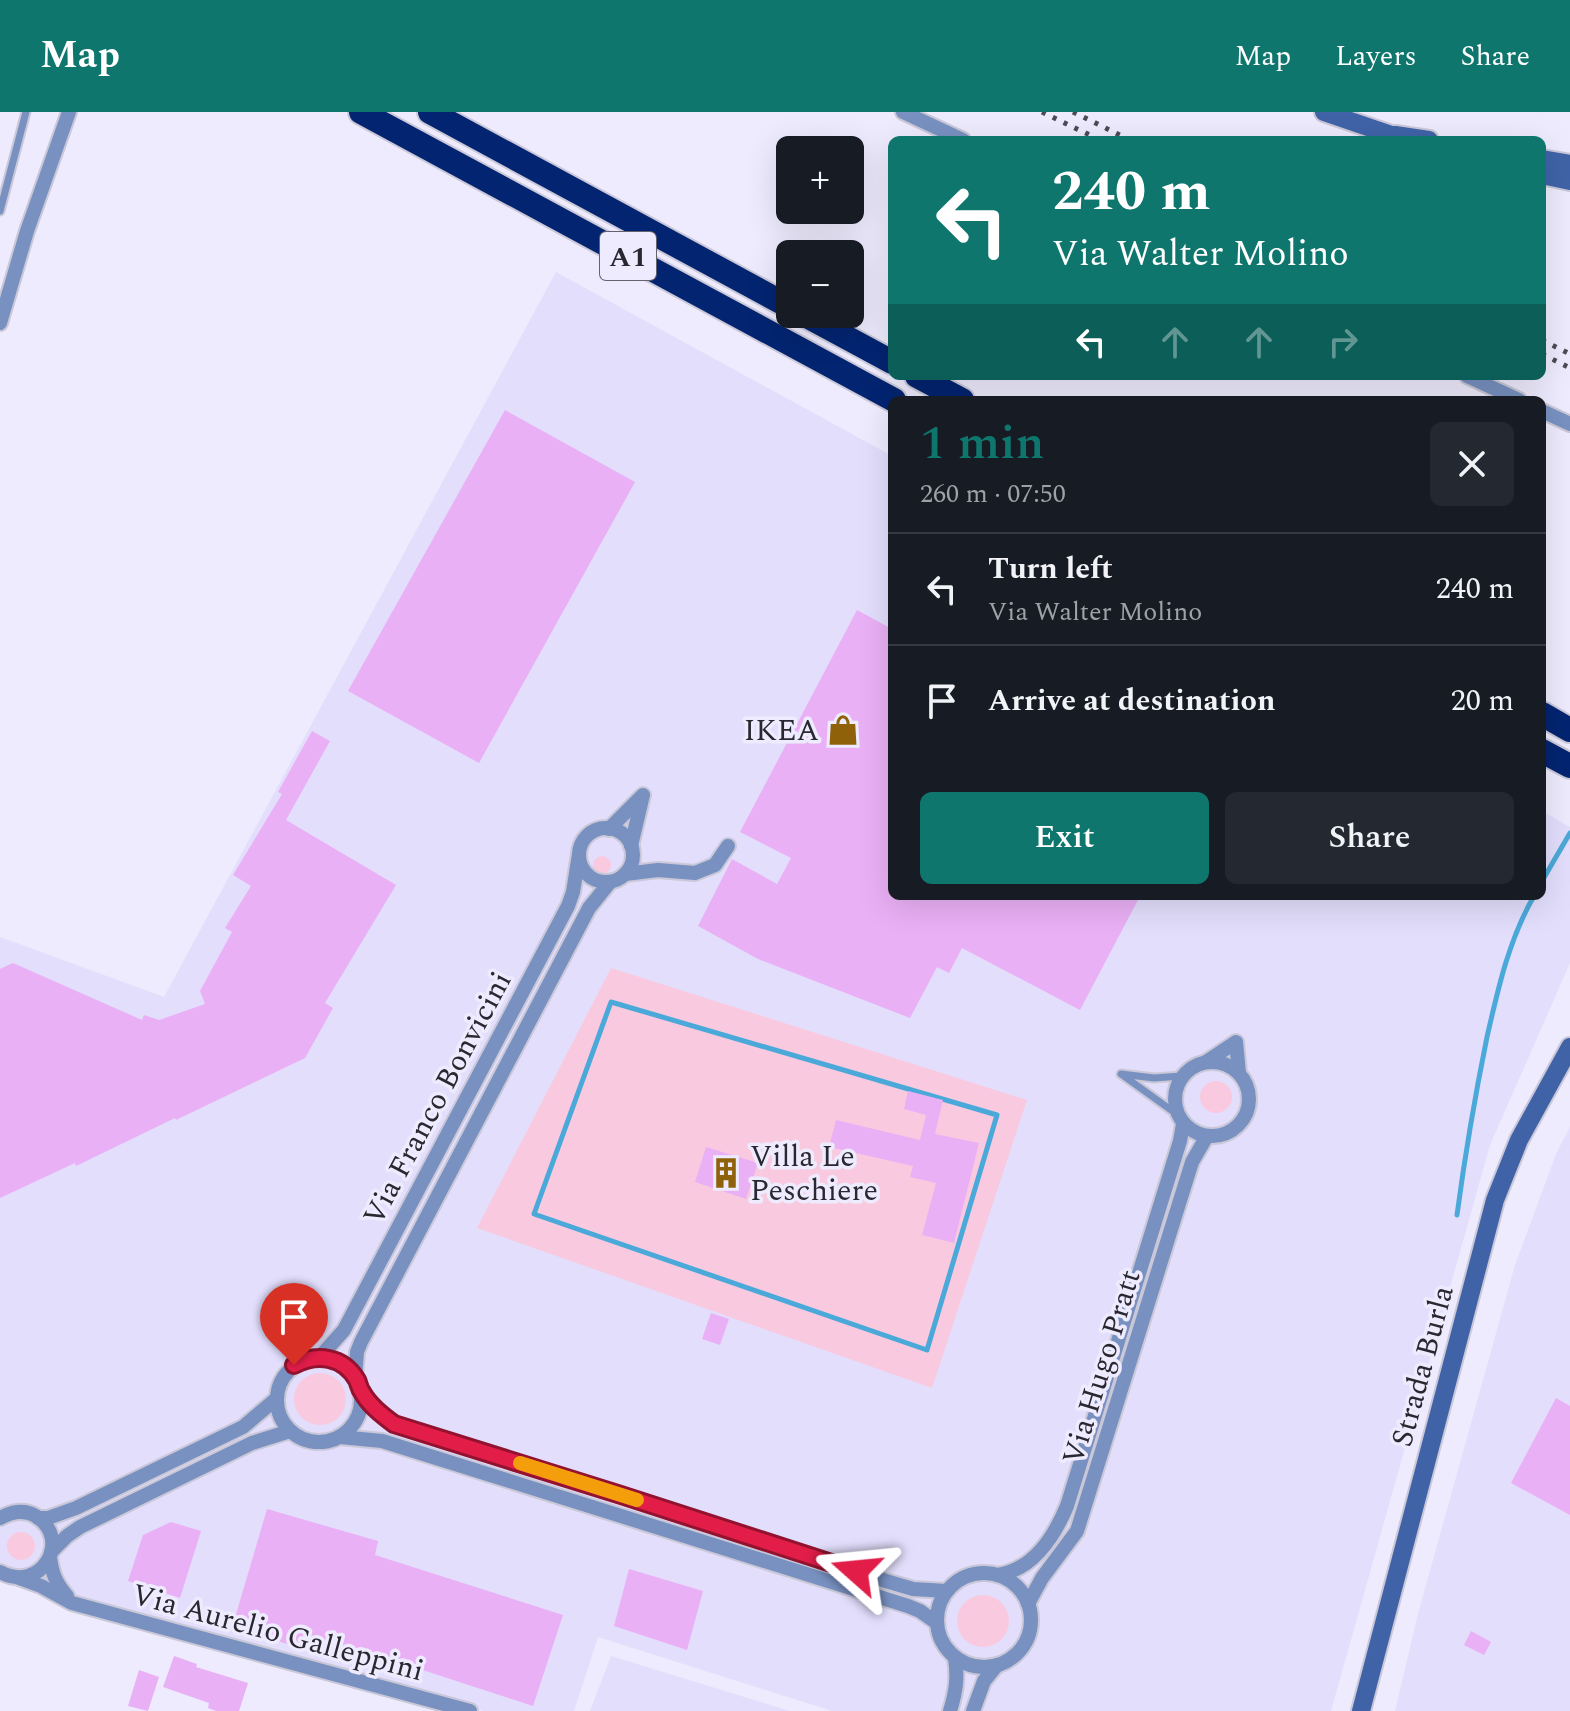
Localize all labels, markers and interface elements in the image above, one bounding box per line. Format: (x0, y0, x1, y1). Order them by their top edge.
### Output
text: Map (40, 27, 120, 85)
text: Map (1235, 35, 1291, 78)
text: Layers (1335, 35, 1417, 78)
text: Share (1461, 35, 1530, 78)
map controls (776, 136, 864, 328)
button: + (776, 136, 864, 224)
text: 240 m (1052, 150, 1211, 235)
icon: left (920, 168, 1024, 272)
text: Via Walter Molino (1052, 227, 1349, 282)
road number: A1 (600, 232, 656, 280)
button: − (776, 240, 864, 328)
icon: left (1069, 320, 1113, 364)
icon: ahead (1153, 320, 1197, 364)
icon: ahead (1237, 320, 1281, 364)
icon: right (1321, 320, 1365, 364)
text: 1 min (920, 407, 1045, 480)
button: close (1430, 422, 1514, 506)
text: 260 m · 07:50 (920, 474, 1066, 514)
text: Turn left (988, 546, 1113, 592)
text: 240 m (1436, 566, 1514, 612)
icon: left (920, 567, 964, 611)
text: Via Walter Molino (988, 592, 1202, 632)
text: Arrive at destination (988, 678, 1275, 724)
text: 20 m (1451, 678, 1514, 724)
icon: arrive (920, 679, 964, 723)
place label: IKEA (744, 708, 819, 754)
shop icon: IKEA (826, 713, 860, 747)
button: Exit (920, 792, 1209, 884)
button: Share (1225, 792, 1514, 884)
street label: Via Franco Bonvicini (352, 963, 524, 1233)
place label: Villa Le Peschiere (750, 1134, 878, 1214)
building icon: Villa Le Peschiere (709, 1156, 743, 1190)
street label: Via Hugo Pratt (1050, 1264, 1153, 1470)
street label: Strada Burla (1379, 1280, 1467, 1452)
pin (260, 1283, 328, 1365)
icon: arrive (272, 1295, 316, 1339)
position arrow (814, 1529, 898, 1613)
street label: Via Aurelio Galleppini (127, 1572, 429, 1694)

